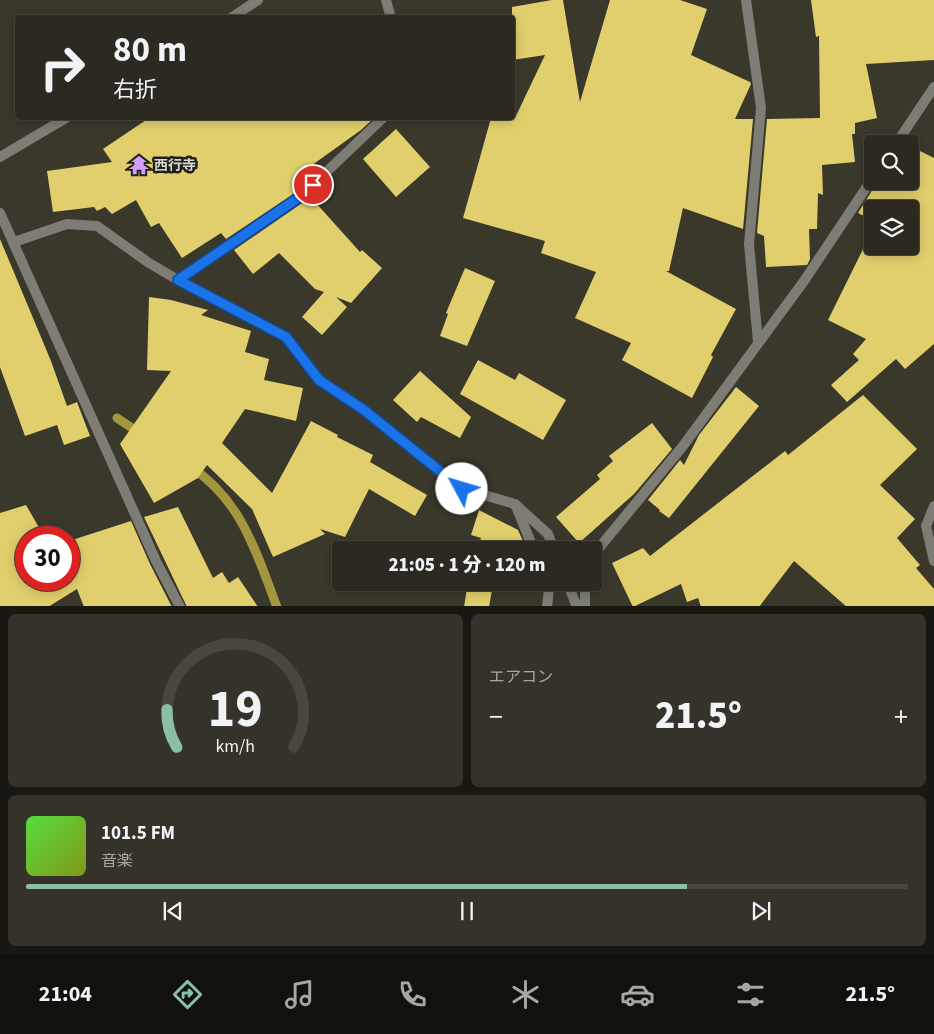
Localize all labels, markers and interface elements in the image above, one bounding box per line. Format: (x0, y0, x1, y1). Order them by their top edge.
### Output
text: 80 m (113, 25, 187, 75)
icon: right (30, 35, 95, 100)
text: 右折 (113, 74, 157, 106)
map controls (864, 135, 919, 255)
button: search (864, 135, 919, 190)
temple icon: 西行寺 (128, 154, 150, 176)
place label: 西行寺 (154, 156, 196, 176)
pin (292, 164, 334, 206)
icon: arrive (299, 171, 327, 199)
button: layers (864, 200, 919, 255)
position arrow (435, 462, 487, 514)
speed limit sign: 30 (15, 526, 80, 591)
text: 21:05 · 1 分 · 120 m (388, 552, 546, 579)
text: エアコン (489, 666, 553, 688)
text: 19 (208, 673, 263, 747)
text: 21.5° (655, 689, 742, 743)
text: − (489, 697, 503, 737)
text: + (894, 697, 908, 737)
text: km/h (216, 734, 255, 759)
text: 101.5 FM (101, 820, 175, 847)
text: 音楽 (101, 850, 133, 872)
icon: previous (159, 897, 187, 925)
icon: pause (453, 897, 481, 925)
icon: next (747, 897, 775, 925)
icon: directions (170, 977, 205, 1012)
icon: music (282, 977, 317, 1012)
icon: phone (395, 977, 430, 1012)
icon: climate (508, 977, 543, 1012)
icon: car (620, 977, 655, 1012)
icon: filters (733, 977, 768, 1012)
text: 21:04 (39, 978, 92, 1010)
text: 21.5° (846, 978, 895, 1010)

